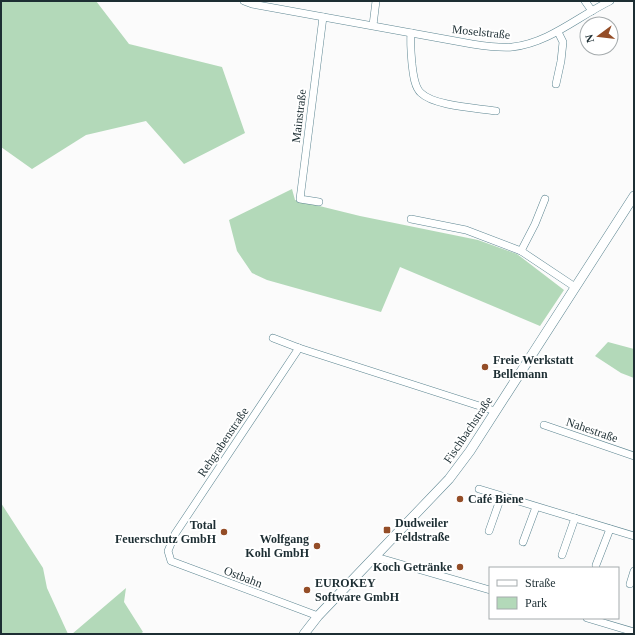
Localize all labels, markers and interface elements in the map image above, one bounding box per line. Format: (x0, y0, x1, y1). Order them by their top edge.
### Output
north arrow (579, 16, 619, 56)
street label: Moselstraße (451, 22, 511, 42)
text: N (583, 33, 596, 44)
street label: Mainstraße (289, 88, 309, 144)
place label: Freie Werkstatt Bellemann (493, 353, 574, 381)
marker: Freie Werkstatt Bellemann (480, 362, 490, 372)
street label: Fischbachstraße (441, 394, 495, 466)
street label: Rehgrabenstraße (195, 405, 251, 479)
street label: Nahestraße (564, 415, 620, 445)
place label: Café Biene (468, 492, 524, 506)
marker: Café Biene (455, 494, 465, 504)
place label: Dudweiler Feldstraße (395, 516, 450, 544)
place label: Total Feuerschutz GmbH (115, 518, 217, 546)
marker: Dudweiler Feldstraße (382, 525, 392, 535)
marker: Total Feuerschutz GmbH (219, 527, 229, 537)
place label: Wolfgang Kohl GmbH (245, 532, 310, 560)
marker: Wolfgang Kohl GmbH (312, 541, 322, 551)
place label: Koch Getränke (373, 560, 453, 574)
marker: Koch Getränke (455, 562, 465, 572)
street label: Ostbahn (222, 563, 264, 591)
legend (489, 567, 619, 619)
place label: EUROKEY Software GmbH (315, 576, 400, 604)
text: Straße (525, 576, 556, 590)
marker: EUROKEY Software GmbH (302, 585, 312, 595)
text: Park (525, 596, 547, 610)

